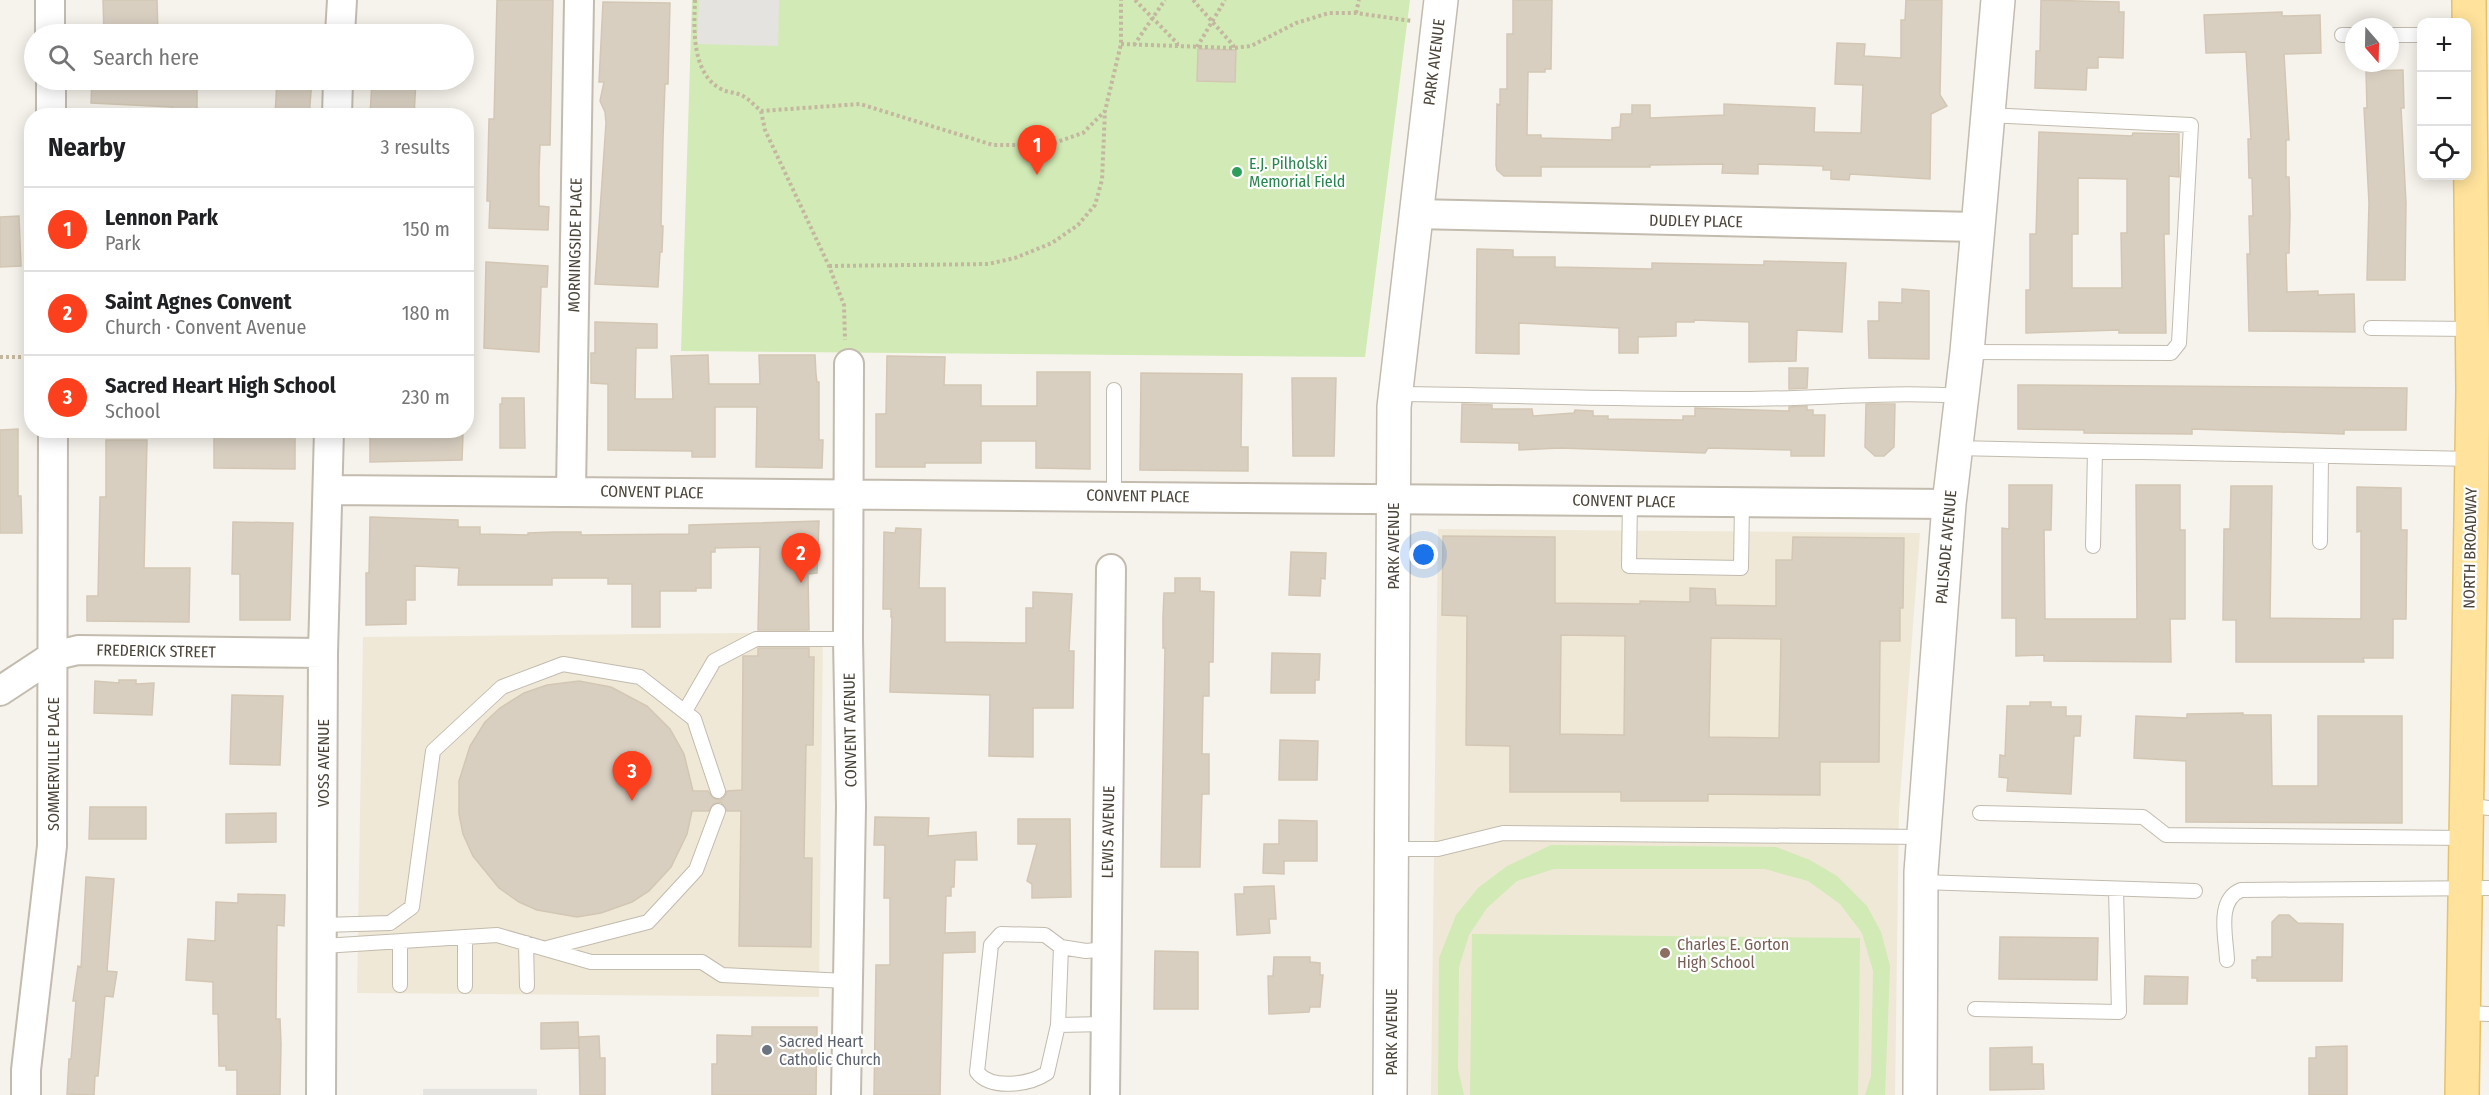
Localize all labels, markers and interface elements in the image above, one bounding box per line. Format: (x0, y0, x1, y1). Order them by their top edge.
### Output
street label: PARK AVENUE (1419, 18, 1449, 106)
north arrow (2345, 18, 2399, 72)
map controls (2417, 18, 2471, 180)
button: + (2417, 18, 2471, 72)
search box (24, 24, 474, 90)
icon: search (45, 41, 78, 74)
text: Search here (93, 44, 199, 71)
button: − (2417, 72, 2471, 126)
pin: 1 (1018, 126, 1056, 175)
button: locate (2417, 126, 2471, 180)
text: Nearby (48, 132, 125, 163)
text: 3 results (381, 135, 450, 159)
place label: E.J. Pilholski Memorial Field (1249, 154, 1345, 191)
marker: E.J. Pilholski Memorial Field (1230, 165, 1244, 179)
street label: MORNINGSIDE PLACE (564, 177, 586, 313)
text: Lennon Park (105, 204, 218, 231)
street label: DUDLEY PLACE (1649, 211, 1743, 231)
text: 1 (63, 217, 72, 241)
text: 150 m (403, 217, 450, 241)
text: Park (105, 231, 141, 255)
text: Saint Agnes Convent (105, 288, 292, 315)
text: 2 (63, 301, 72, 325)
text: 180 m (402, 301, 450, 325)
text: Church · Convent Avenue (105, 315, 306, 339)
text: Sacred Heart High School (105, 372, 336, 399)
text: 3 (63, 385, 72, 409)
text: 230 m (402, 385, 450, 409)
text: School (105, 399, 160, 423)
street label: CONVENT PLACE (600, 482, 704, 502)
street label: CONVENT PLACE (1086, 486, 1190, 506)
street label: NORTH BROADWAY (2459, 487, 2481, 609)
street label: PALISADE AVENUE (1932, 489, 1960, 605)
street label: CONVENT PLACE (1572, 491, 1676, 511)
street label: PARK AVENUE (1384, 502, 1403, 590)
pin: 2 (782, 534, 820, 583)
your location (1409, 540, 1438, 569)
street label: FREDERICK STREET (96, 640, 216, 662)
street label: CONVENT AVENUE (840, 673, 860, 787)
street label: SOMMERVILLE PLACE (44, 697, 63, 831)
street label: VOSS AVENUE (314, 719, 333, 807)
pin: 3 (612, 752, 652, 801)
street label: LEWIS AVENUE (1098, 785, 1118, 879)
place label: Charles E. Gorton High School (1677, 935, 1789, 972)
marker: Charles E. Gorton High School (1658, 946, 1672, 960)
street label: PARK AVENUE (1382, 988, 1401, 1076)
place label: Sacred Heart Catholic Church (779, 1032, 881, 1069)
marker: Sacred Heart Catholic Church (760, 1043, 774, 1057)

